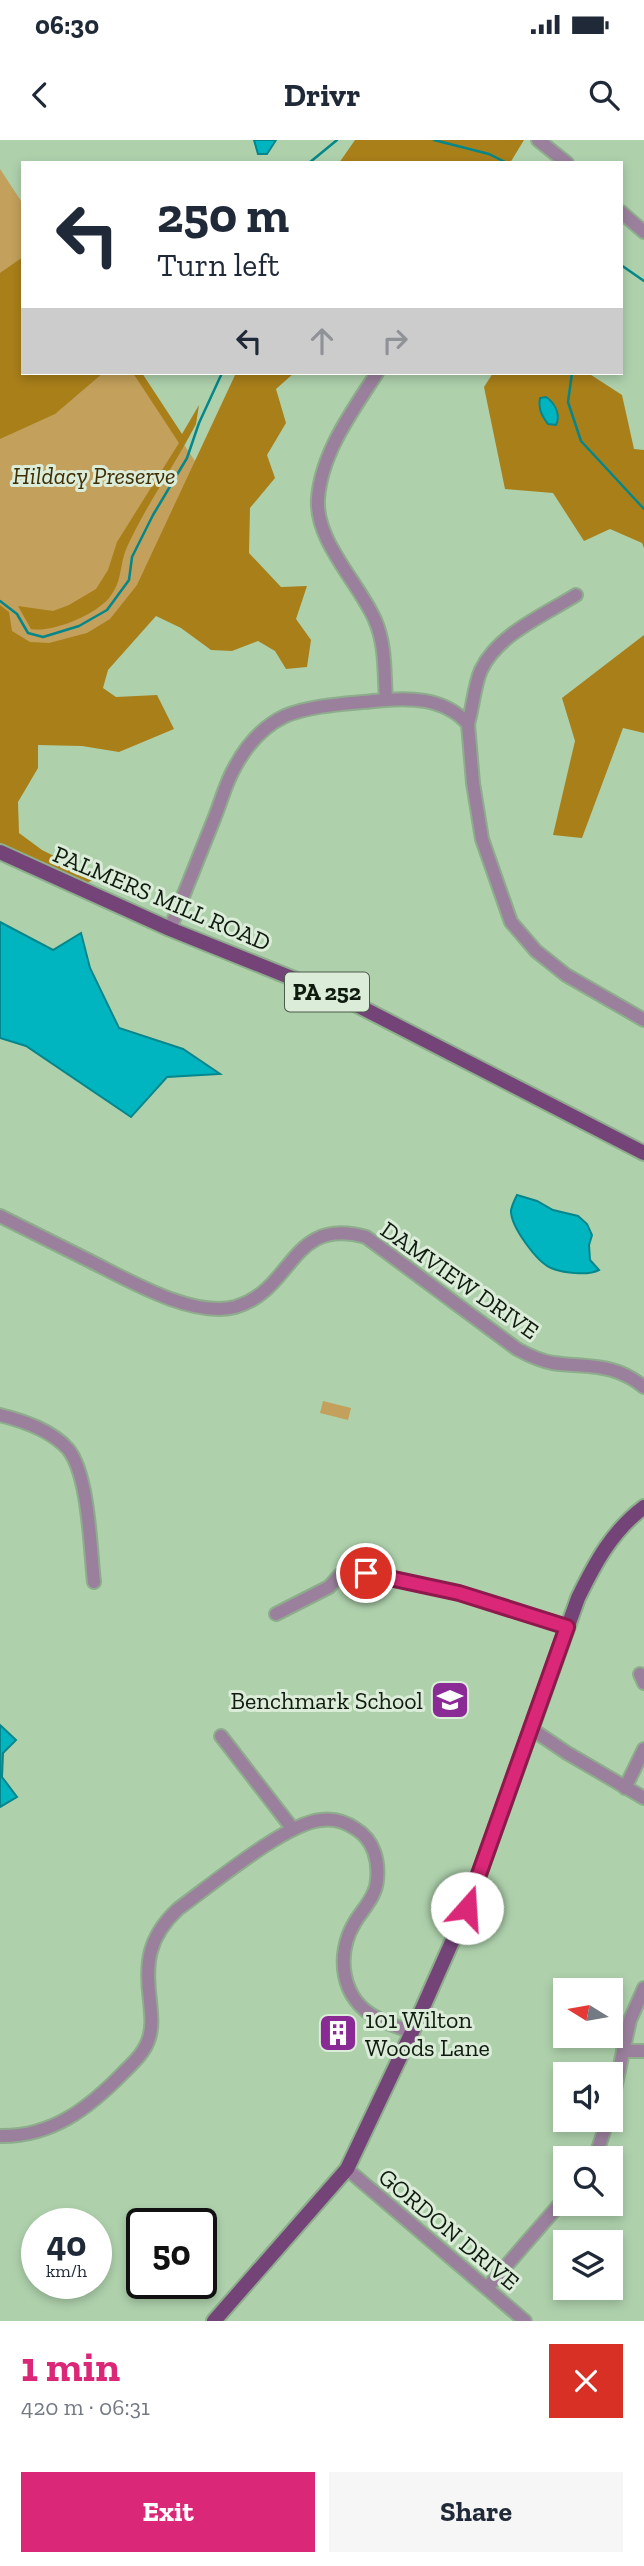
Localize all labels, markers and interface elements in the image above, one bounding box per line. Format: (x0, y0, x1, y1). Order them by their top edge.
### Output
text: 06:30 (35, 9, 99, 41)
icon: back (21, 76, 59, 114)
text: Drivr (284, 76, 360, 114)
icon: search (585, 76, 623, 114)
text: 250 m (157, 186, 289, 245)
icon: left (42, 189, 133, 280)
text: Turn left (157, 246, 279, 284)
icon: left (230, 322, 268, 360)
icon: ahead (303, 322, 341, 360)
icon: right (376, 322, 414, 360)
park label: Hildacy Preserve (12, 461, 176, 490)
street label: PALMERS MILL ROAD (49, 839, 275, 957)
road number: PA 252 (285, 972, 369, 1012)
street label: DAMVIEW DRIVE (375, 1215, 545, 1345)
pin (336, 1543, 396, 1603)
icon: arrive (347, 1554, 385, 1592)
school or university icon: Benchmark School (429, 1679, 471, 1721)
place label: Benchmark School (230, 1686, 423, 1715)
position arrow (430, 1871, 504, 1945)
north arrow (553, 1978, 623, 2048)
map controls (553, 1978, 623, 2300)
place label: 101 Wilton Woods Lane (365, 2005, 490, 2062)
building icon: 101 Wilton Woods Lane (317, 2012, 359, 2054)
button: sound (553, 2062, 623, 2132)
button: search (553, 2146, 623, 2216)
street label: GORDON DRIVE (373, 2162, 525, 2296)
speed limit sign: 50 (126, 2208, 217, 2299)
text: 40 (46, 2223, 87, 2265)
button: layers (553, 2230, 623, 2300)
text: km/h (46, 2260, 87, 2282)
text: 1 min (21, 2341, 120, 2392)
button: close (549, 2344, 623, 2418)
text: 420 m · 06:31 (21, 2393, 150, 2421)
button: Exit (21, 2472, 315, 2552)
button: Share (329, 2472, 623, 2552)

